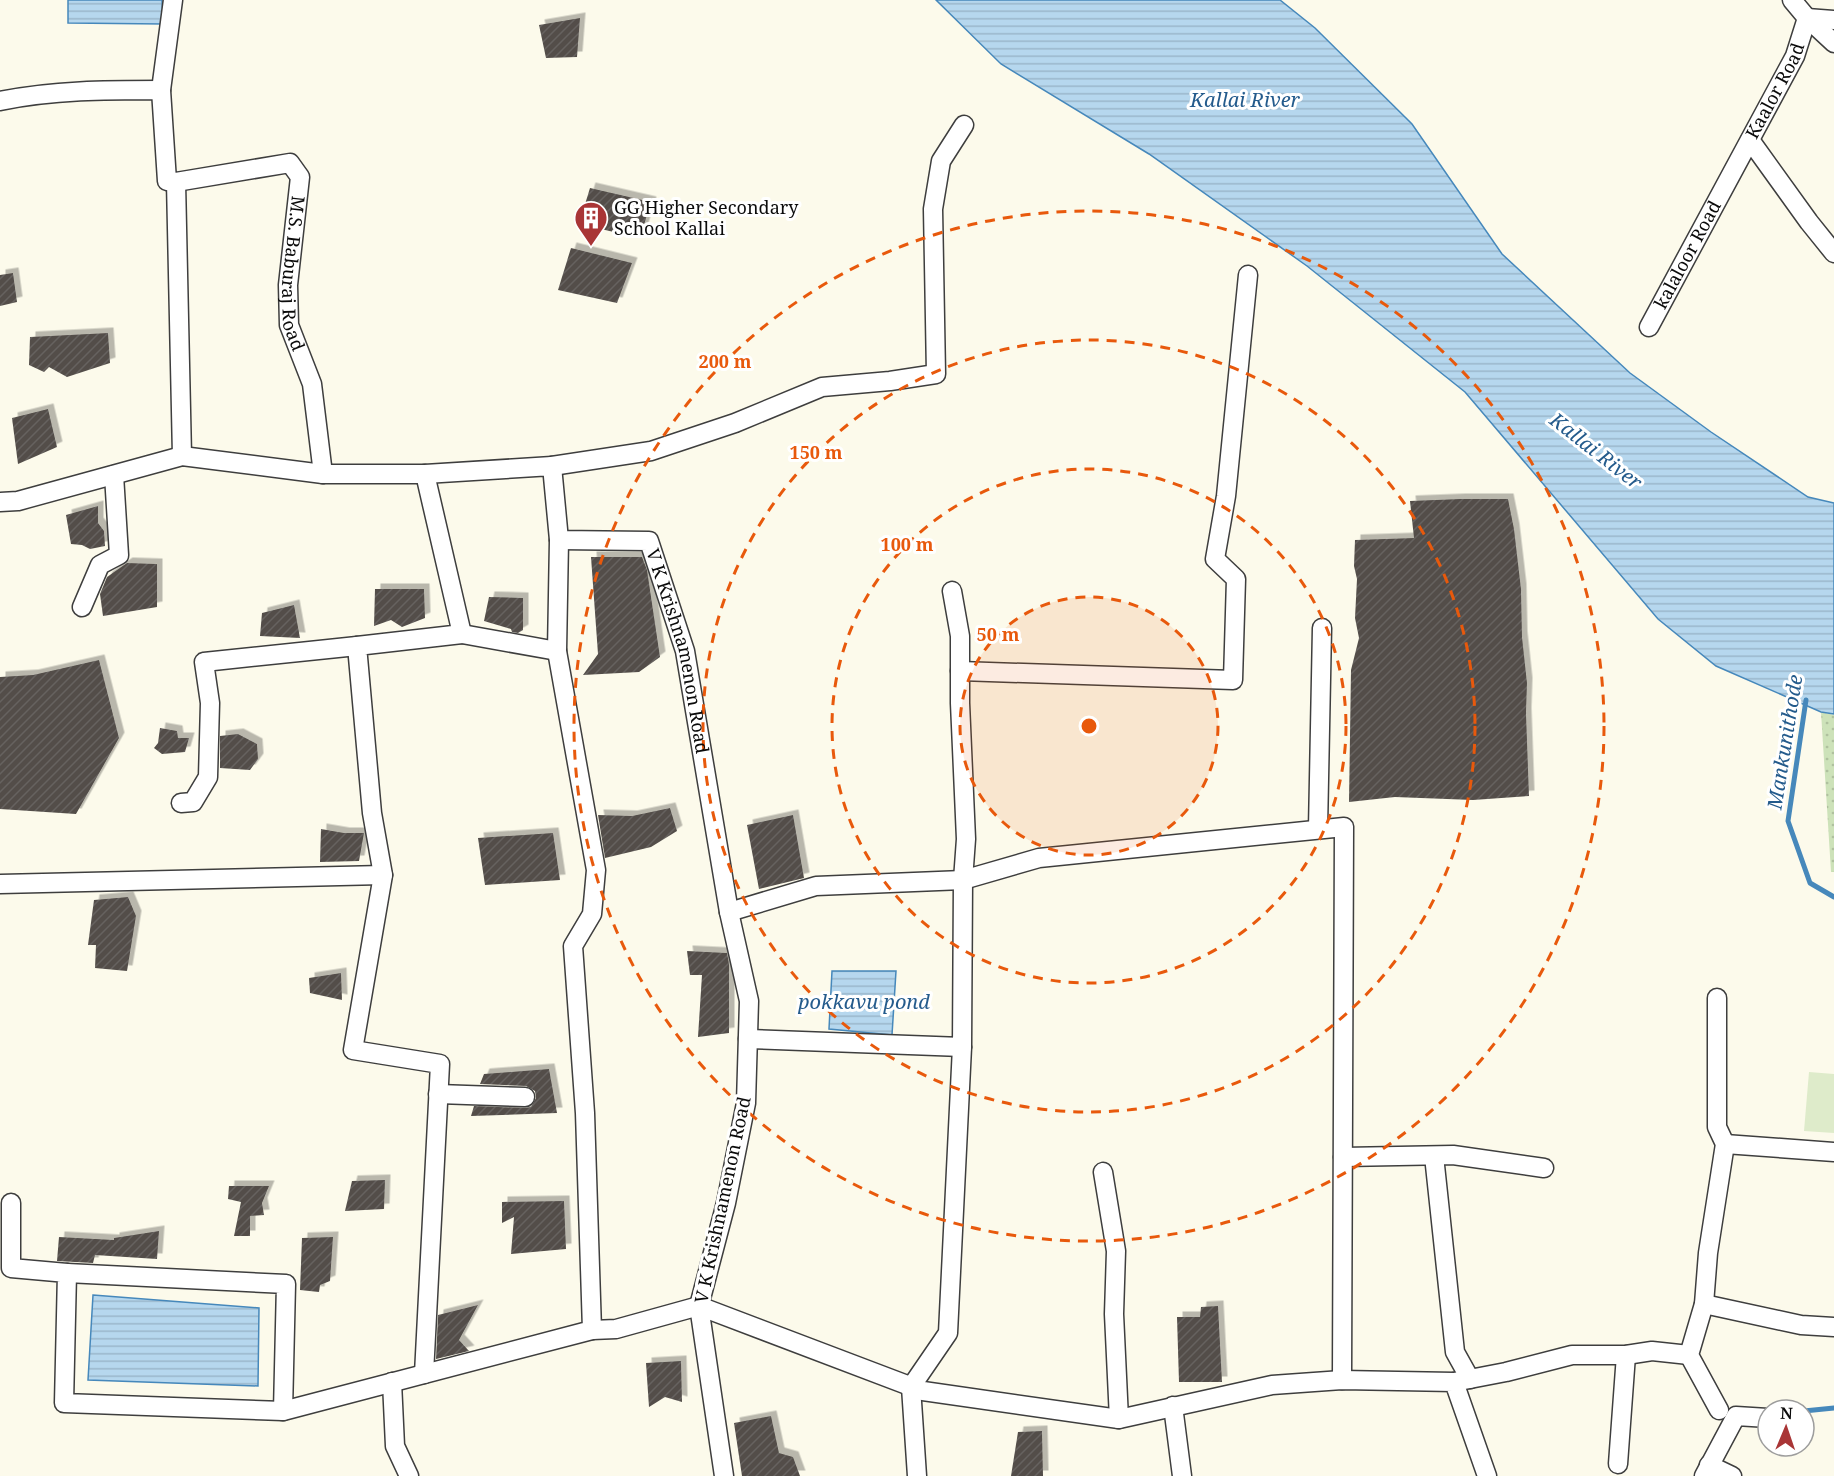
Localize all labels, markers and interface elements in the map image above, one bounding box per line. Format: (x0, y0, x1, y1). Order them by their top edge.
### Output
street label: Kaalor Road (1740, 40, 1809, 143)
water label: Kallai River (1189, 86, 1301, 113)
street label: M.S. Baburaj Road (277, 195, 311, 354)
place label: GG Higher Secondary School Kallai (614, 195, 799, 240)
street label: kalaloor Road (1648, 196, 1726, 313)
building icon: GG Higher Secondary School Kallai (573, 200, 609, 247)
text: 200 m (699, 349, 752, 373)
water label: Kallai River (1544, 406, 1648, 495)
text: 150 m (790, 440, 843, 464)
text: 100 m (881, 532, 934, 556)
street label: V K Krishnamenon Road (641, 545, 715, 755)
text: 50 m (977, 622, 1020, 646)
water label: Mankunithode (1760, 673, 1808, 812)
centre of rings (1079, 716, 1099, 736)
water label: pokkavu pond (797, 988, 930, 1015)
street label: V K Krishnamenon Road (688, 1094, 756, 1305)
north arrow (1756, 1398, 1816, 1458)
text: N (1780, 1402, 1794, 1424)

